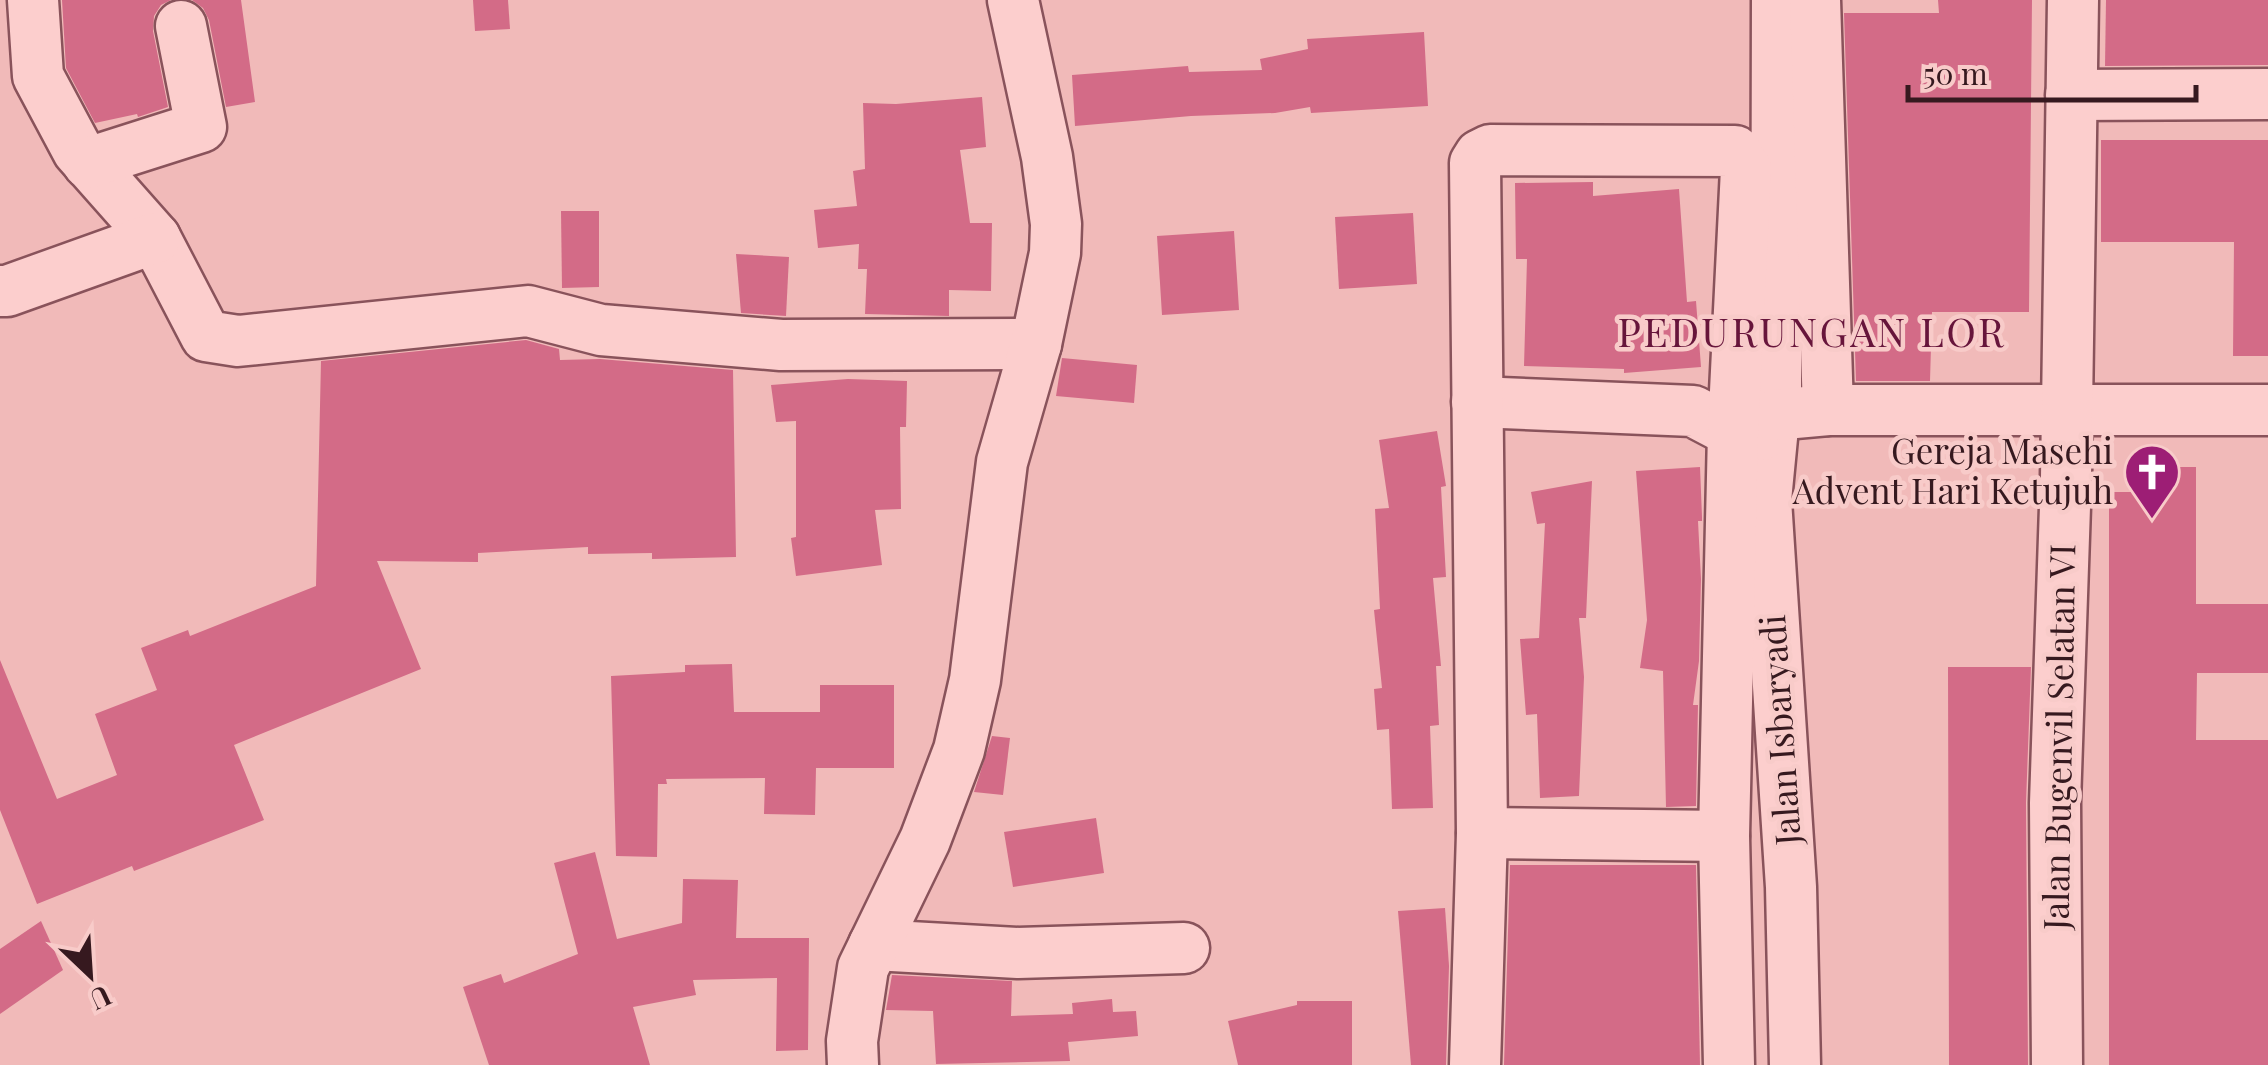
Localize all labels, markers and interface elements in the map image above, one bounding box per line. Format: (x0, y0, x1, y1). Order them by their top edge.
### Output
scale bar (1908, 40, 2196, 102)
text: 50 m (1923, 53, 1988, 93)
district label: PEDURUNGAN LOR (1617, 304, 2007, 357)
place label: Gereja Masehi Advent Hari Ketujuh (1792, 426, 2113, 513)
church icon: Gereja Masehi Advent Hari Ketujuh (2122, 442, 2182, 521)
street label: Jalan Bugenvil Selatan VI (2031, 544, 2084, 931)
street label: Jalan Isbaryadi (1747, 614, 1810, 848)
north arrow (40, 925, 140, 1025)
text: U (85, 978, 118, 1020)

